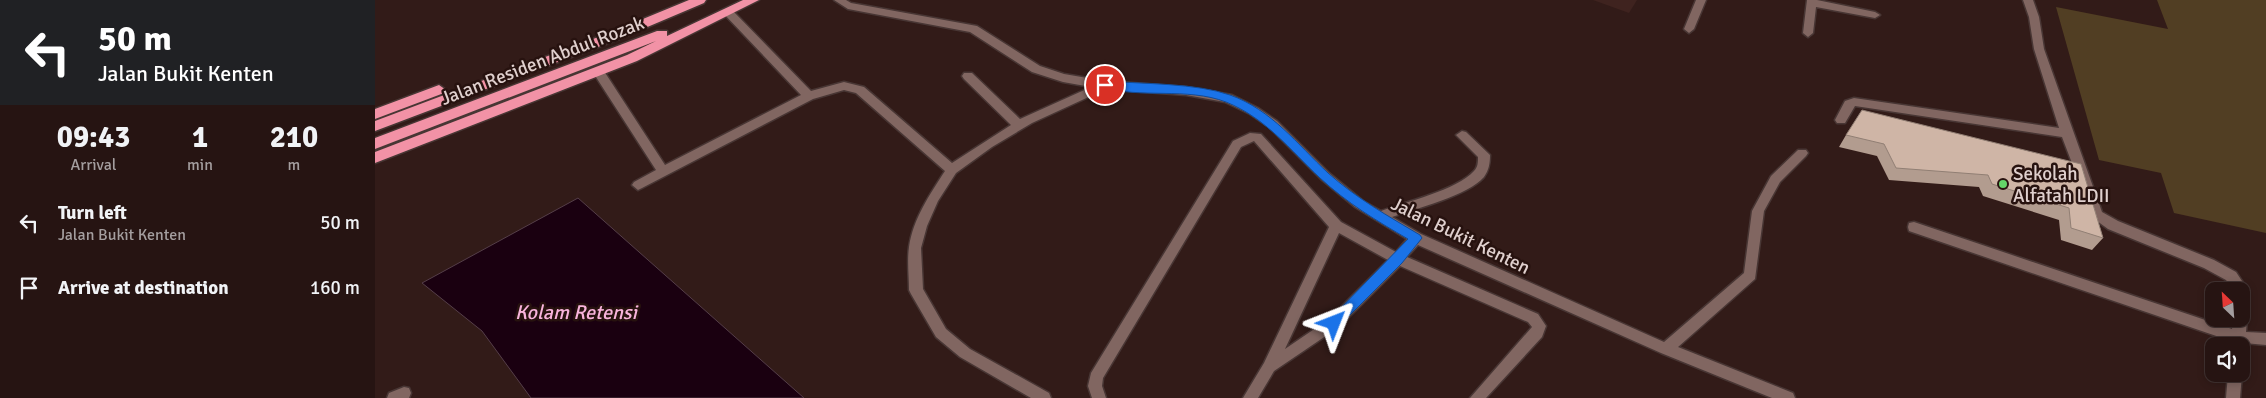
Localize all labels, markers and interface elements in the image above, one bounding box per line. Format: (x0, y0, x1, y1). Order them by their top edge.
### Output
street label: Jalan Residen Abdul Rozak (437, 11, 648, 111)
text: 50 m (98, 17, 172, 60)
icon: left (15, 20, 80, 85)
text: Jalan Bukit Kenten (98, 60, 274, 87)
pin (1084, 64, 1126, 106)
icon: arrive (1091, 71, 1119, 99)
text: 09:43 (57, 119, 130, 156)
text: 1 (192, 119, 208, 156)
text: 210 (270, 119, 318, 156)
text: Arrival (70, 155, 117, 175)
text: min (187, 155, 213, 175)
text: m (288, 155, 300, 175)
place label: Sekolah Alfatah LDII (2013, 162, 2110, 208)
marker: Sekolah Alfatah LDII (1997, 178, 2009, 190)
street label: Jalan Bukit Kenten (1387, 192, 1534, 280)
text: Turn left (58, 201, 127, 225)
icon: left (15, 209, 43, 237)
text: 50 m (320, 211, 360, 235)
text: Jalan Bukit Kenten (58, 225, 186, 245)
icon: arrive (15, 274, 43, 302)
text: Arrive at destination (58, 276, 229, 300)
text: 160 m (310, 276, 360, 300)
north arrow (2205, 282, 2250, 328)
map controls (2205, 282, 2250, 382)
position arrow (1307, 296, 1359, 348)
water label: Kolam Retensi (515, 300, 639, 325)
button: sound (2205, 337, 2250, 382)

